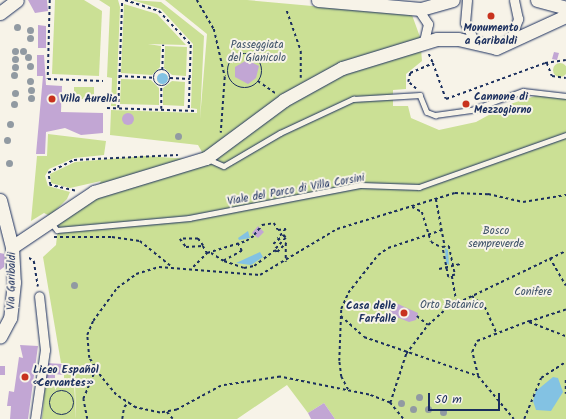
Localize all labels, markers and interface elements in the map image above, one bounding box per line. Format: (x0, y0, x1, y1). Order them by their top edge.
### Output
marker: Monumento a Garibaldi (486, 11, 496, 21)
place label: Monumento a Garibaldi (463, 22, 519, 48)
park label: Passeggiata del Gianicolo (228, 39, 286, 65)
place label: Cannone di Mezzogiorno (474, 91, 532, 117)
place label: Villa Aurelia (60, 92, 117, 106)
marker: Villa Aurelia (47, 94, 57, 104)
marker: Cannone di Mezzogiorno (461, 99, 471, 109)
street label: Viale del Parco di Villa Corsini (226, 171, 366, 209)
park label: Bosco sempreverde (468, 225, 524, 251)
street label: Via Garibaldi (5, 252, 19, 310)
park label: Conifere (514, 285, 552, 299)
park label: Orto Botanico (420, 298, 484, 312)
place label: Casa delle Farfalle (346, 300, 396, 326)
marker: Casa delle Farfalle (399, 308, 409, 318)
place label: Liceo Español «Cervantes» (33, 364, 99, 390)
marker: Liceo Español «Cervantes» (20, 372, 30, 382)
scale bar (430, 385, 502, 411)
text: 50 m (435, 390, 462, 409)

